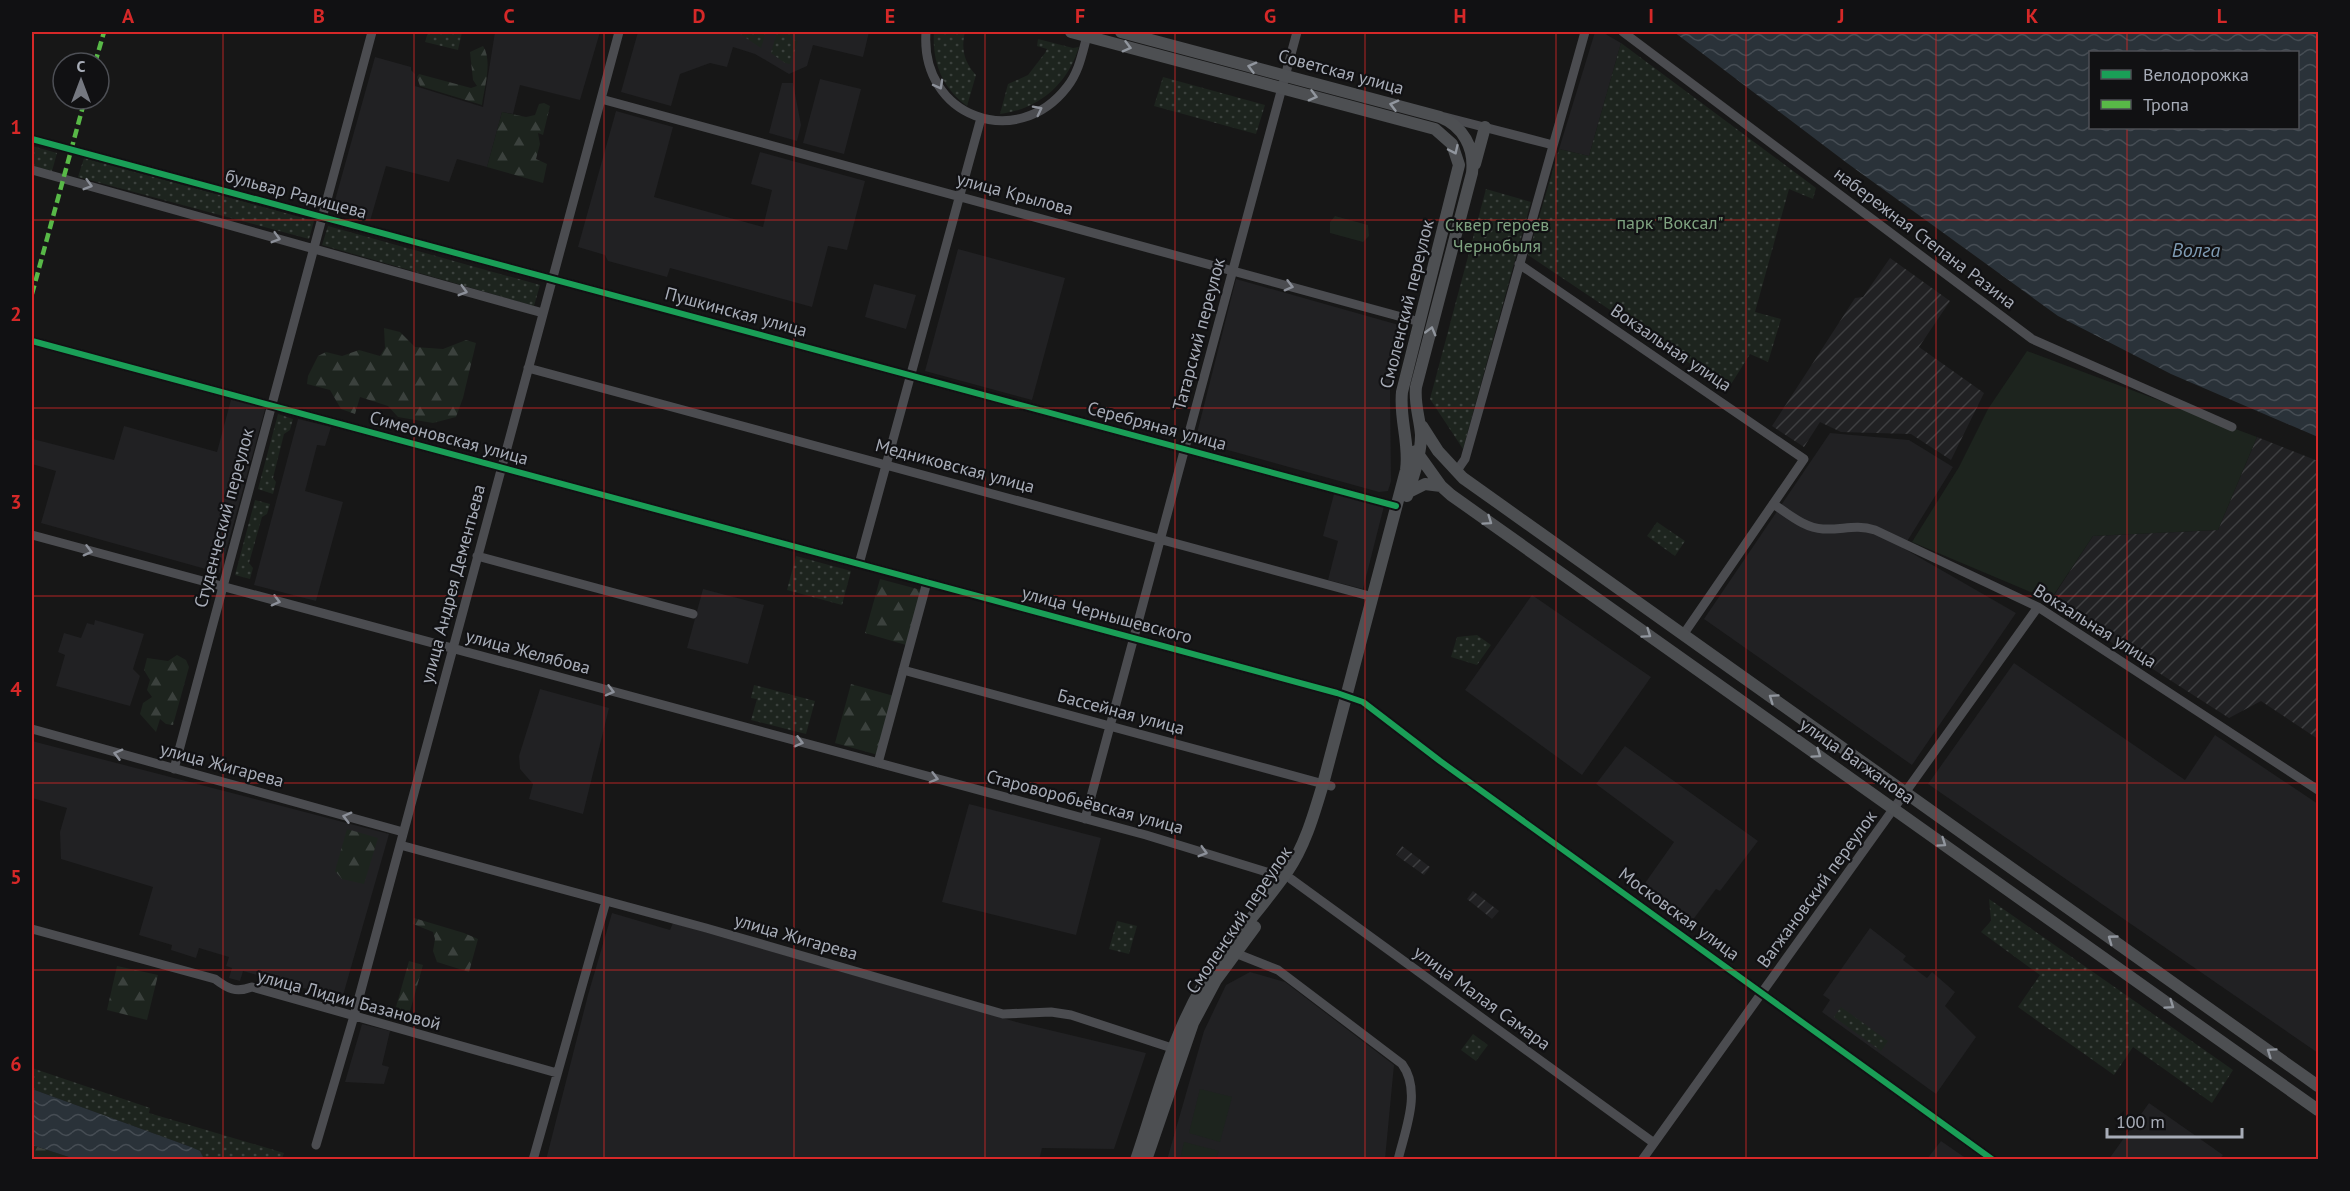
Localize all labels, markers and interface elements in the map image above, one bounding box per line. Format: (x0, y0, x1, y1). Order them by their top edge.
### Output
text: A (122, 3, 135, 29)
text: B (313, 3, 325, 29)
text: C (503, 3, 515, 29)
text: D (693, 3, 706, 29)
text: E (885, 3, 895, 29)
text: F (1075, 3, 1085, 29)
text: G (1264, 3, 1276, 29)
text: H (1453, 3, 1467, 29)
text: I (1648, 3, 1654, 29)
text: J (1837, 3, 1844, 29)
text: K (2026, 3, 2039, 29)
text: L (2217, 3, 2228, 29)
one-way arrow (1122, 39, 1132, 52)
street label: Советская улица (1276, 44, 1406, 99)
north arrow (51, 51, 111, 111)
legend (2089, 51, 2299, 129)
text: С (77, 56, 86, 76)
one-way arrow (1247, 61, 1257, 74)
text: Велодорожка (2143, 63, 2249, 86)
one-way arrow (932, 79, 943, 89)
one-way arrow (1308, 89, 1318, 102)
text: Тропа (2143, 93, 2189, 116)
one-way arrow (1389, 99, 1399, 112)
one-way arrow (1032, 106, 1042, 117)
text: 1 (10, 114, 22, 140)
one-way arrow (1446, 144, 1458, 155)
street label: набережная Степана Разина (1830, 162, 2021, 314)
street label: бульвар Радищева (223, 164, 370, 224)
street label: улица Крылова (954, 167, 1076, 220)
one-way arrow (83, 178, 93, 191)
park label: парк "Воксал" (1616, 211, 1724, 234)
park label: Сквер героев Чернобыля (1445, 213, 1549, 257)
street label: Смоленский переулок (1374, 217, 1439, 391)
one-way arrow (270, 231, 280, 243)
water label: Волга (2172, 237, 2221, 263)
street label: Татарский переулок (1167, 255, 1230, 413)
one-way arrow (1283, 279, 1294, 291)
street label: Пушкинская улица (662, 281, 810, 342)
one-way arrow (457, 284, 468, 296)
street label: Вокзальная улица (1606, 299, 1736, 397)
text: 2 (10, 301, 22, 327)
one-way arrow (1424, 326, 1436, 337)
street label: Серебряная улица (1085, 396, 1229, 455)
street label: Симеоновская улица (367, 405, 531, 470)
street label: Студенческий переулок (188, 425, 259, 610)
street label: Медниковская улица (873, 433, 1037, 498)
street label: улица Андрея Дементьева (415, 482, 490, 686)
text: 3 (10, 489, 22, 515)
one-way arrow (1481, 514, 1492, 525)
one-way arrow (83, 543, 93, 556)
street label: Вокзальная улица (2029, 579, 2161, 673)
street label: улица Чернышевского (1019, 581, 1195, 648)
one-way arrow (271, 594, 281, 607)
street label: улица Желябова (463, 624, 593, 679)
one-way arrow (1640, 627, 1651, 638)
text: 4 (10, 676, 22, 702)
street label: Бассейная улица (1055, 683, 1187, 740)
one-way arrow (605, 684, 615, 696)
one-way arrow (1769, 694, 1780, 705)
street label: улица Вагжанова (1795, 713, 1919, 809)
one-way arrow (794, 734, 804, 747)
street label: улица Жигарева (158, 737, 287, 792)
one-way arrow (1810, 747, 1821, 758)
one-way arrow (113, 748, 123, 761)
street label: Староворобьёвская улица (984, 764, 1186, 839)
one-way arrow (928, 771, 939, 783)
street label: Вагжановский переулок (1752, 805, 1882, 972)
one-way arrow (342, 811, 352, 824)
one-way arrow (1936, 836, 1947, 847)
street label: Смоленский переулок (1181, 841, 1297, 998)
one-way arrow (1197, 845, 1208, 857)
street label: Московская улица (1614, 862, 1744, 965)
text: 5 (10, 864, 22, 890)
street label: улица Жигарева (732, 908, 861, 965)
one-way arrow (2108, 935, 2119, 946)
street label: улица Малая Самара (1409, 940, 1555, 1055)
street label: улица Лидии Базановой (255, 964, 443, 1035)
one-way arrow (2163, 997, 2174, 1008)
one-way arrow (2266, 1048, 2277, 1059)
text: 6 (10, 1051, 22, 1077)
scale bar (2107, 1101, 2242, 1139)
text: 100 m (2116, 1110, 2165, 1133)

